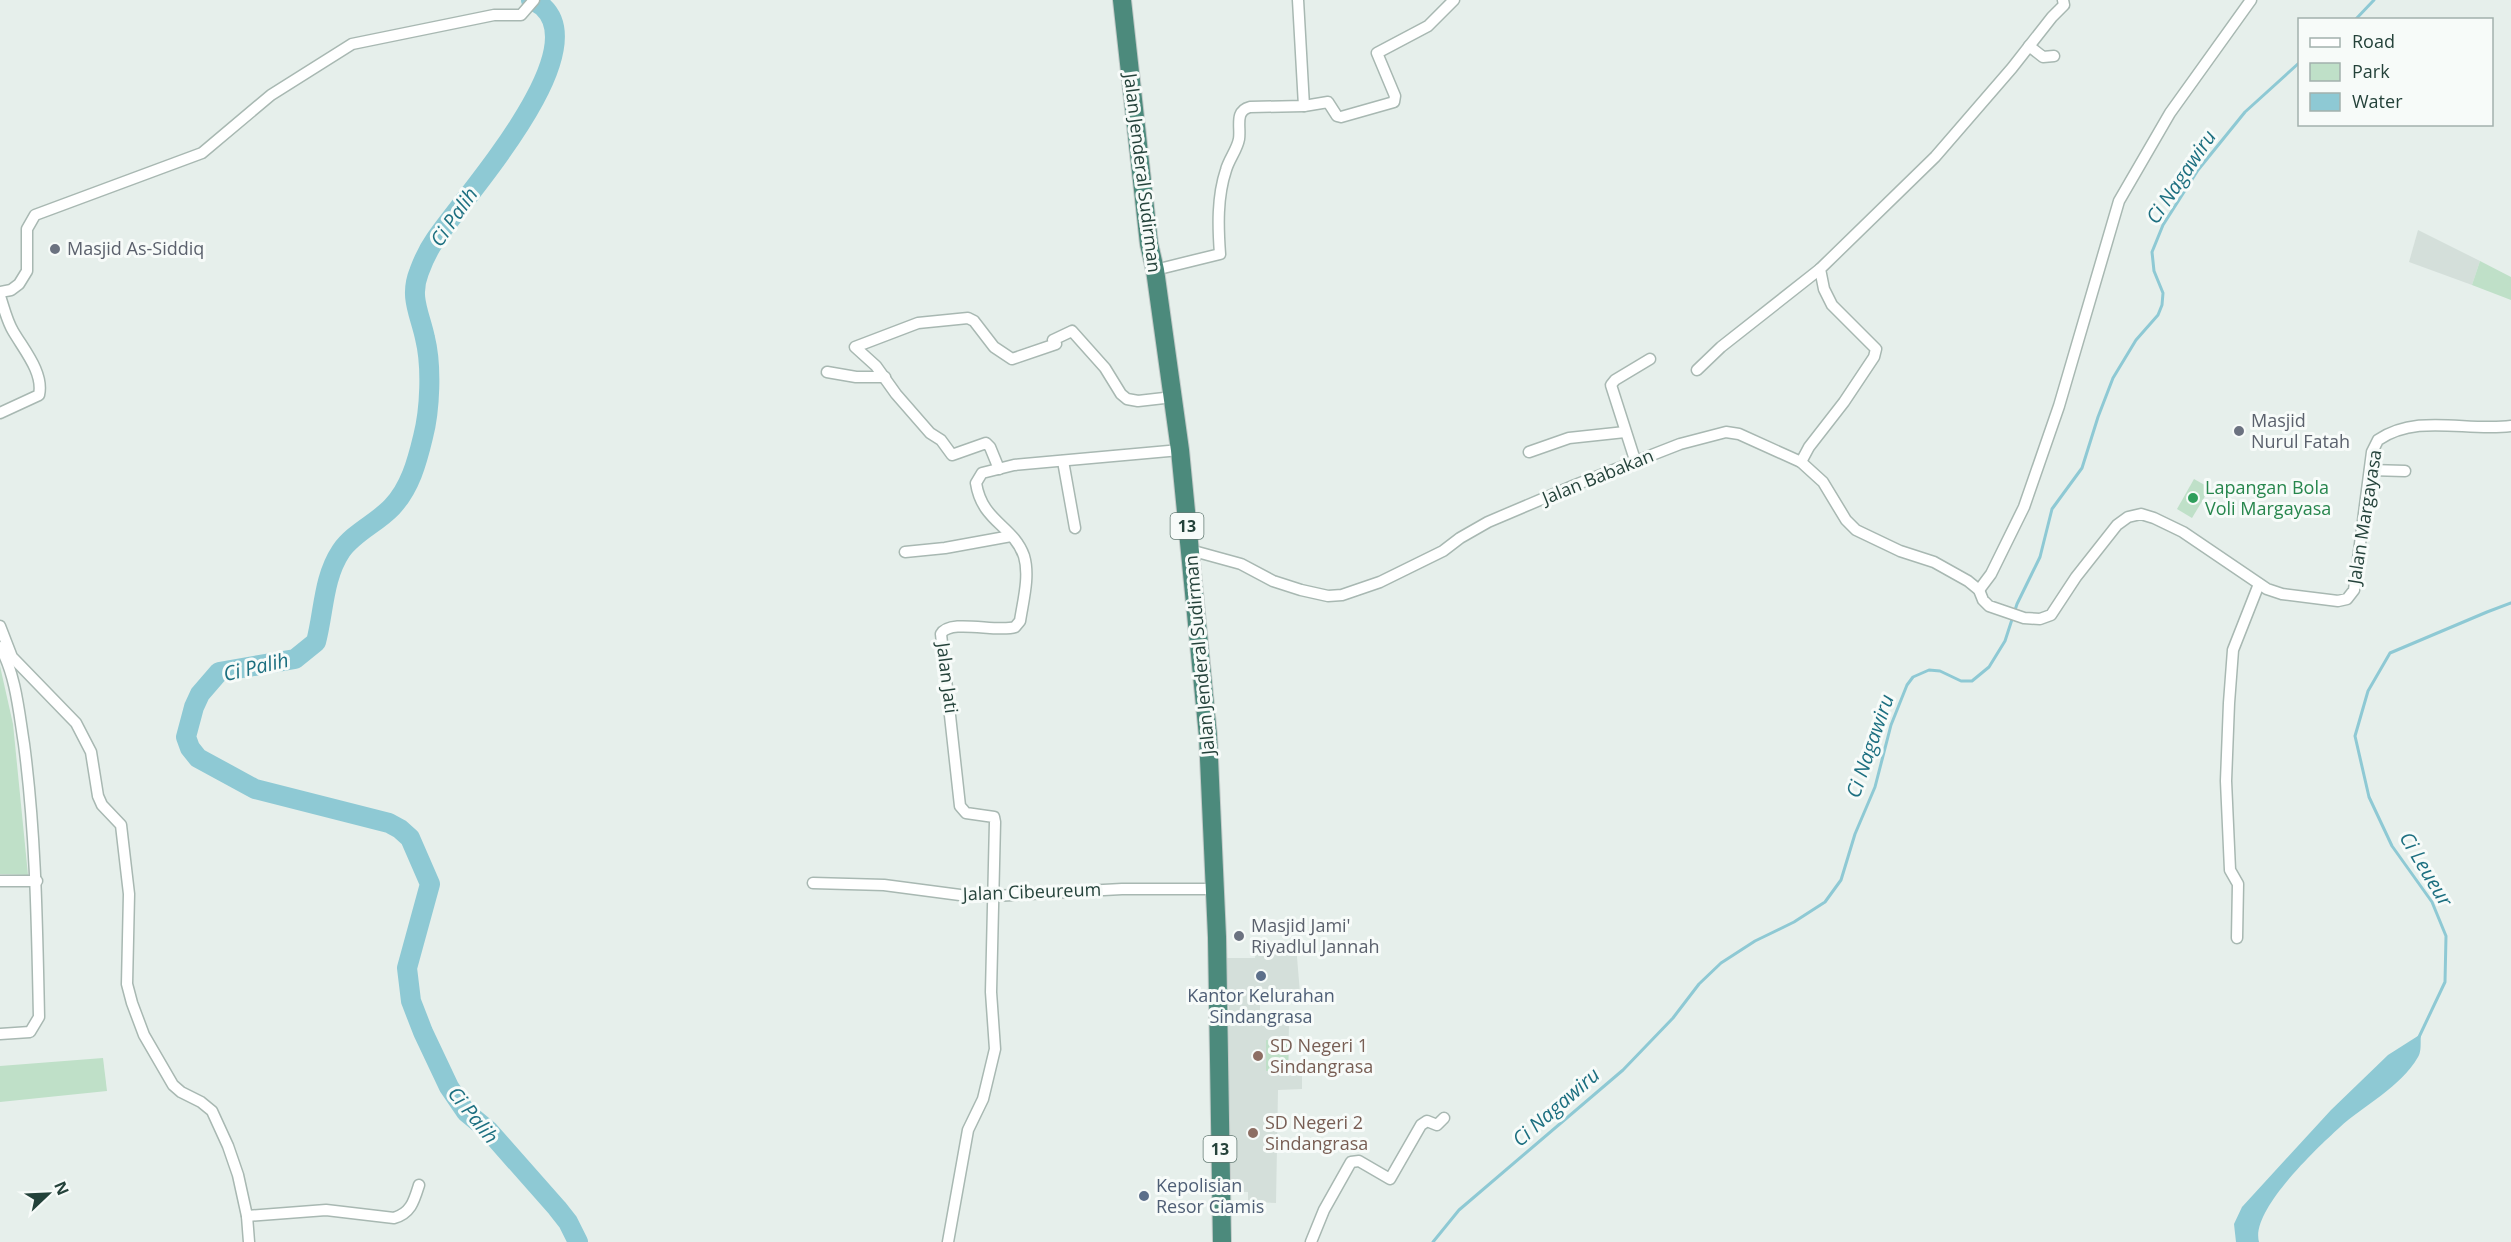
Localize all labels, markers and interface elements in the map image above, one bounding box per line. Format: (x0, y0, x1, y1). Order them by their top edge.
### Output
legend (2298, 18, 2493, 126)
text: Road (2352, 29, 2395, 53)
text: Park (2352, 59, 2390, 83)
street label: Jalan Jenderal Sudirman (1119, 70, 1167, 274)
text: Water (2352, 89, 2403, 113)
water label: Ci Nagawiru (2139, 124, 2222, 229)
water label: Ci Palih (424, 182, 484, 252)
place label: Masjid As-Siddiq (67, 236, 204, 260)
marker: Masjid As-Siddiq (48, 242, 62, 256)
place label: Masjid Nurul Fatah (2251, 408, 2350, 453)
marker: Masjid Nurul Fatah (2232, 424, 2246, 438)
street label: Jalan Babakan (1536, 443, 1657, 510)
street label: Jalan Margayasa (2341, 448, 2387, 588)
place label: Lapangan Bola Voli Margayasa (2205, 475, 2331, 520)
marker: Lapangan Bola Voli Margayasa (2186, 491, 2200, 505)
road number: 13 (1170, 513, 1204, 539)
street label: Jalan Jenderal Sudirman (1178, 554, 1220, 758)
street label: Jalan Jati (932, 639, 964, 715)
water label: Ci Palih (221, 646, 291, 687)
water label: Ci Nagawiru (1839, 690, 1900, 801)
water label: Ci Leueur (2394, 826, 2460, 912)
street label: Jalan Cibeureum (960, 877, 1101, 905)
place label: Masjid Jami' Riyadlul Jannah (1251, 913, 1379, 958)
marker: Masjid Jami' Riyadlul Jannah (1232, 929, 1246, 943)
marker: Kantor Kelurahan Sindangrasa (1254, 969, 1268, 983)
place label: Kantor Kelurahan Sindangrasa (1187, 983, 1335, 1028)
place label: SD Negeri 1 Sindangrasa (1270, 1033, 1373, 1078)
marker: SD Negeri 1 Sindangrasa (1251, 1049, 1265, 1063)
water label: Ci Nagawiru (1506, 1061, 1605, 1152)
water label: Ci Palih (442, 1080, 505, 1149)
place label: SD Negeri 2 Sindangrasa (1265, 1110, 1368, 1155)
marker: SD Negeri 2 Sindangrasa (1246, 1126, 1260, 1140)
road number: 13 (1204, 1136, 1236, 1162)
north arrow (18, 1164, 78, 1224)
place label: Kepolisian Resor Ciamis (1156, 1173, 1264, 1218)
text: N (49, 1178, 74, 1198)
marker: Kepolisian Resor Ciamis (1137, 1189, 1151, 1203)

